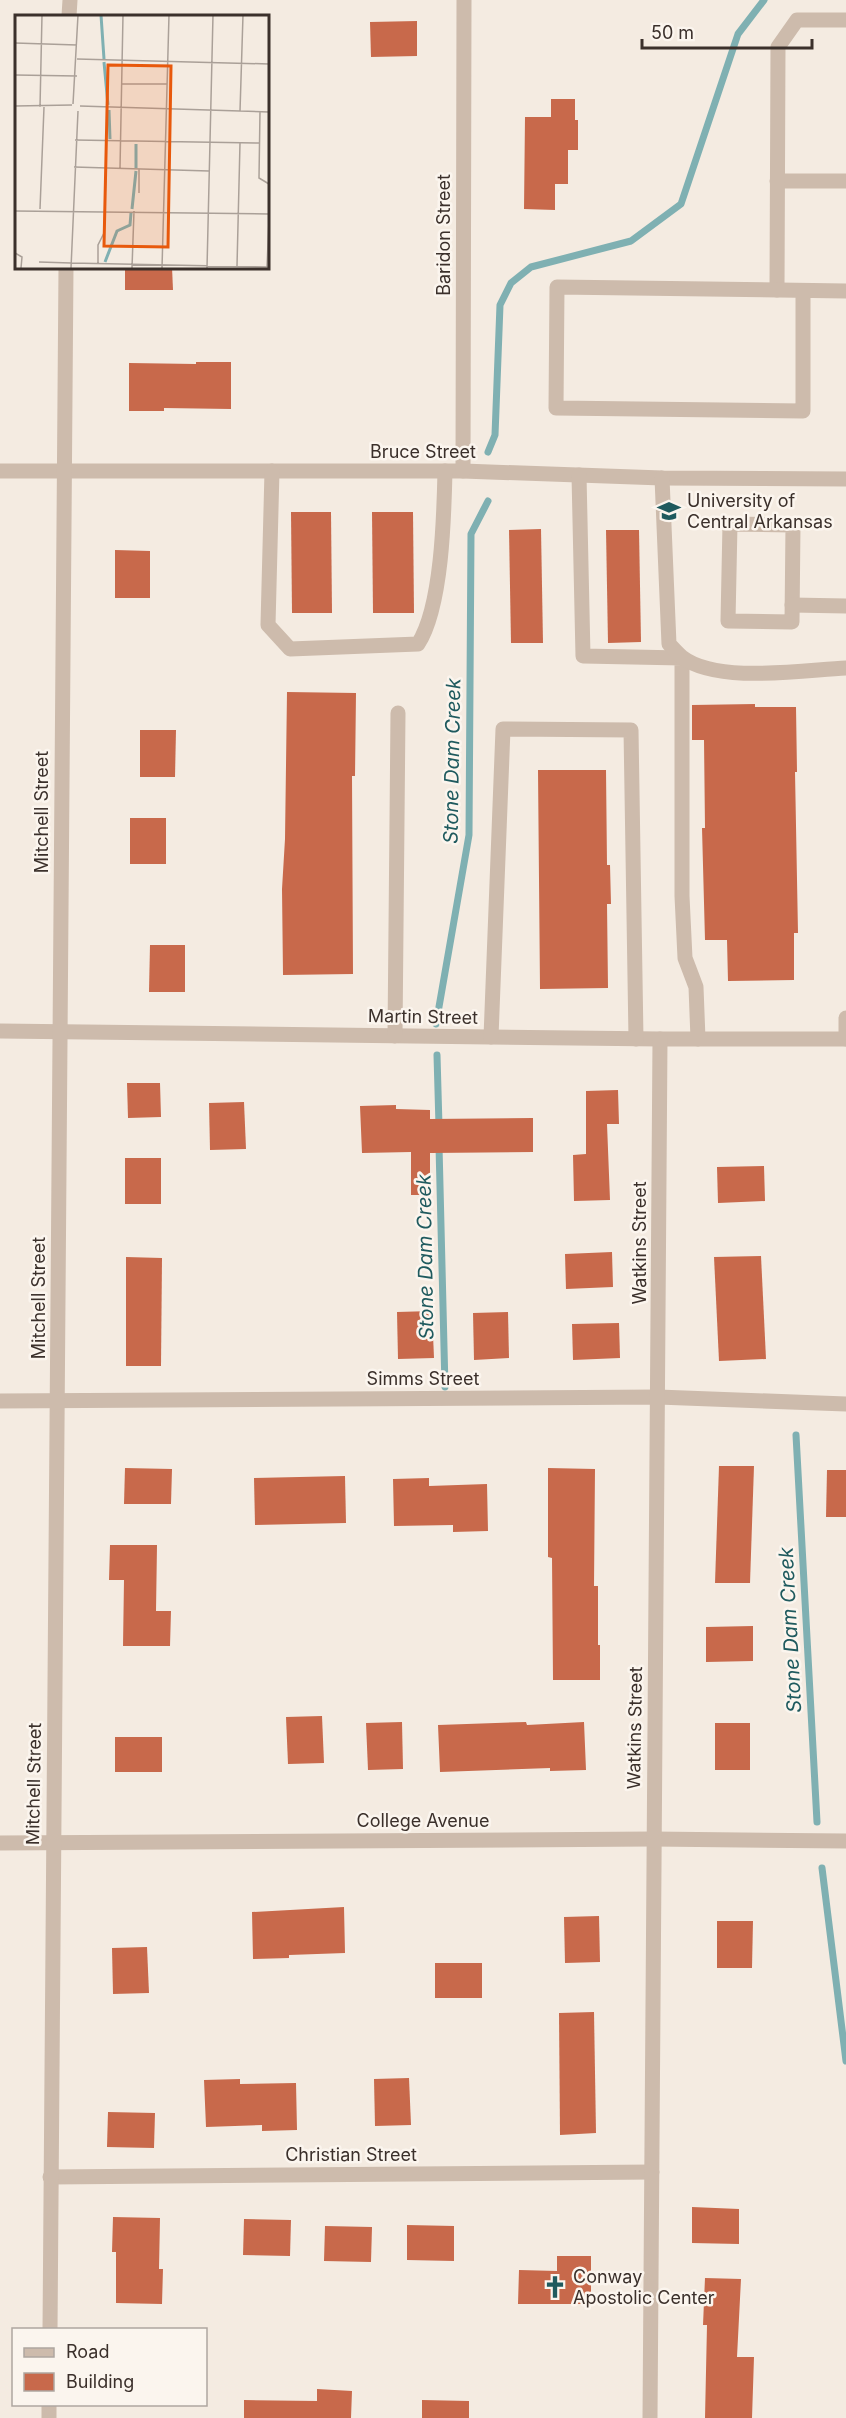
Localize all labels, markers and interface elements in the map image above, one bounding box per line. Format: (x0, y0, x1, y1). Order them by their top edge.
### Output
scale bar (642, 12, 812, 50)
inset map (15, 15, 268, 268)
text: 50 m (651, 22, 694, 43)
street label: Baridon Street (433, 174, 454, 296)
street label: Bruce Street (370, 441, 476, 462)
place label: University of Central Arkansas (687, 490, 833, 532)
school or university icon: University of Central Arkansas (656, 498, 682, 524)
water label: Stone Dam Creek (439, 677, 465, 844)
street label: Mitchell Street (31, 751, 52, 873)
street label: Martin Street (368, 1005, 478, 1028)
water label: Stone Dam Creek (412, 1173, 438, 1340)
street label: Watkins Street (629, 1181, 650, 1305)
street label: Mitchell Street (28, 1237, 49, 1359)
street label: Simms Street (367, 1368, 480, 1389)
water label: Stone Dam Creek (774, 1546, 806, 1713)
street label: Watkins Street (623, 1666, 646, 1790)
street label: Mitchell Street (22, 1723, 45, 1845)
street label: College Avenue (357, 1810, 489, 1831)
street label: Christian Street (285, 2144, 417, 2165)
place label: Conway Apostolic Center (573, 2266, 715, 2308)
church icon: Conway Apostolic Center (542, 2274, 568, 2300)
legend (12, 2328, 207, 2406)
text: Road (66, 2341, 109, 2362)
text: Building (66, 2371, 134, 2392)

